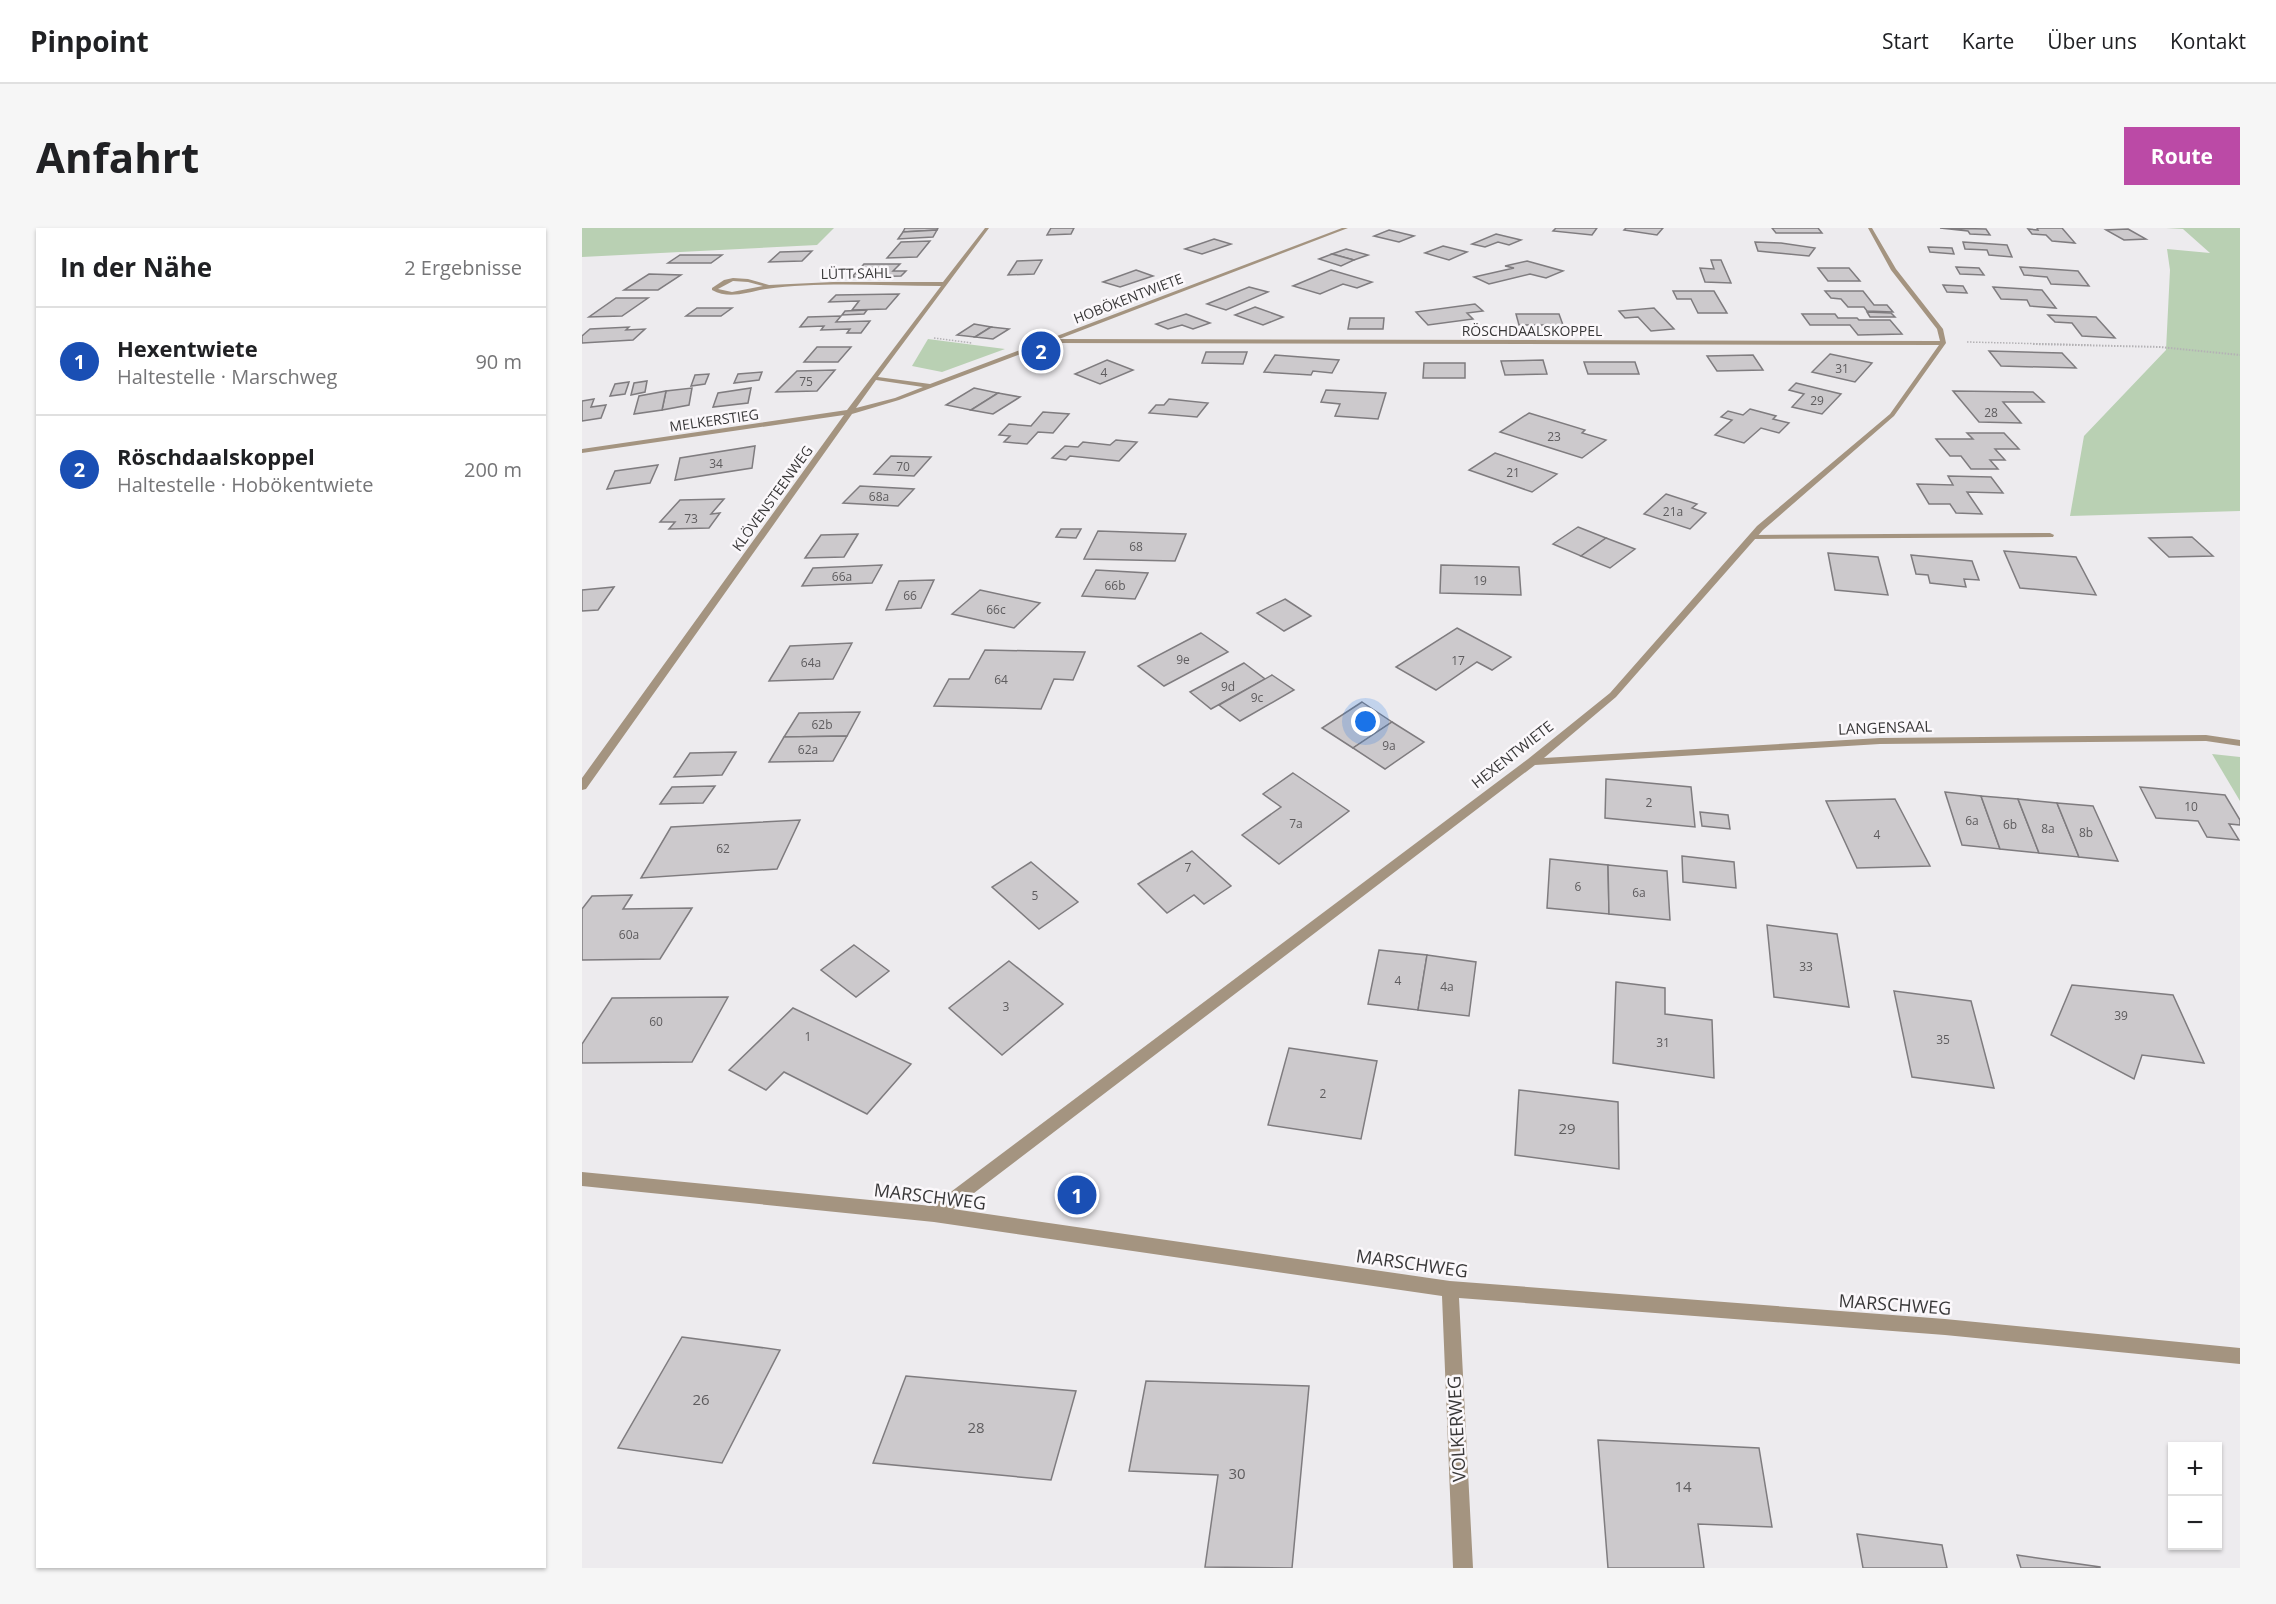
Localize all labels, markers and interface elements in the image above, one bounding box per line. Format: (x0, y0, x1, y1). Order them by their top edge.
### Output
text: Pinpoint (30, 22, 149, 60)
text: Start (1882, 27, 1929, 55)
text: Karte (1962, 27, 2014, 55)
text: Über uns (2047, 27, 2137, 55)
text: Kontakt (2170, 27, 2246, 55)
button: Route (2124, 127, 2240, 185)
text: Anfahrt (36, 128, 199, 185)
text: In der Nähe (60, 249, 212, 285)
text: 2 Ergebnisse (404, 254, 522, 281)
street label: LÜTT SAHL (820, 263, 892, 283)
street label: HOBÖKENTWIETE (1071, 268, 1185, 328)
street label: RÖSCHDAALSKOPPEL (1462, 321, 1602, 340)
pin: 2 (1022, 328, 1060, 374)
text: Hexentwiete (117, 333, 258, 363)
text: 1 (74, 348, 85, 375)
text: 90 m (475, 348, 522, 375)
house number: 31 (1835, 360, 1849, 377)
text: Haltestelle · Marschweg (117, 363, 337, 390)
house number: 4 (1101, 364, 1108, 381)
house number: 75 (799, 373, 813, 390)
house number: 29 (1810, 392, 1824, 409)
street label: MELKERSTIEG (668, 404, 760, 436)
house number: 28 (1984, 404, 1998, 421)
house number: 23 (1547, 428, 1561, 445)
text: Röschdaalskoppel (117, 441, 315, 471)
street label: KLÖVENSTEENWEG (727, 442, 817, 554)
house number: 34 (709, 455, 723, 472)
text: 2 (74, 456, 85, 483)
text: 200 m (464, 456, 522, 483)
house number: 70 (896, 458, 910, 475)
house number: 21 (1506, 464, 1520, 481)
text: Haltestelle · Hobökentwiete (117, 471, 373, 498)
house number: 68a (869, 488, 889, 505)
house number: 21a (1663, 503, 1683, 520)
house number: 73 (684, 510, 698, 527)
house number: 68 (1129, 538, 1143, 555)
house number: 66a (832, 568, 852, 585)
house number: 19 (1473, 572, 1487, 589)
house number: 66b (1104, 577, 1126, 594)
house number: 66 (903, 587, 917, 604)
house number: 66c (986, 601, 1006, 618)
house number: 9e (1176, 651, 1190, 668)
house number: 17 (1451, 652, 1465, 669)
house number: 64a (801, 654, 821, 671)
house number: 64 (994, 671, 1008, 688)
house number: 9d (1221, 678, 1235, 695)
house number: 9c (1251, 689, 1264, 706)
your location (1351, 707, 1380, 736)
street label: LANGENSAAL (1838, 715, 1933, 739)
house number: 62b (811, 716, 833, 733)
street label: HEXENTWIETE (1467, 716, 1557, 792)
house number: 9a (1382, 737, 1396, 754)
house number: 62a (798, 741, 818, 758)
house number: 2 (1646, 794, 1653, 811)
house number: 10 (2184, 798, 2198, 815)
house number: 6a (1965, 812, 1979, 829)
house number: 7a (1289, 815, 1303, 832)
house number: 6b (2003, 816, 2017, 833)
house number: 8a (2041, 820, 2055, 837)
house number: 8b (2079, 824, 2093, 841)
house number: 4 (1874, 826, 1881, 843)
house number: 62 (716, 840, 730, 857)
house number: 7 (1185, 859, 1192, 876)
house number: 6 (1575, 878, 1582, 895)
house number: 6a (1632, 884, 1646, 901)
house number: 5 (1032, 887, 1039, 904)
house number: 60a (619, 926, 639, 943)
house number: 33 (1799, 958, 1813, 975)
house number: 4 (1395, 972, 1402, 989)
house number: 4a (1440, 978, 1454, 995)
house number: 3 (1003, 998, 1010, 1015)
house number: 39 (2114, 1007, 2128, 1024)
house number: 60 (649, 1013, 663, 1030)
house number: 1 (805, 1028, 811, 1045)
house number: 35 (1936, 1031, 1950, 1048)
house number: 31 (1656, 1034, 1670, 1051)
house number: 2 (1320, 1085, 1327, 1102)
house number: 29 (1558, 1118, 1576, 1138)
pin: 1 (1058, 1172, 1096, 1218)
street label: MARSCHWEG (873, 1177, 987, 1215)
street label: MARSCHWEG (1354, 1243, 1470, 1283)
street label: MARSCHWEG (1838, 1288, 1952, 1320)
street label: VOLKERWEG (1441, 1375, 1471, 1483)
house number: 26 (692, 1389, 710, 1409)
house number: 28 (967, 1417, 985, 1437)
map controls (2168, 1442, 2222, 1550)
button: + (2168, 1442, 2222, 1496)
house number: 30 (1228, 1463, 1246, 1483)
house number: 14 (1674, 1476, 1692, 1496)
button: − (2168, 1496, 2222, 1550)

